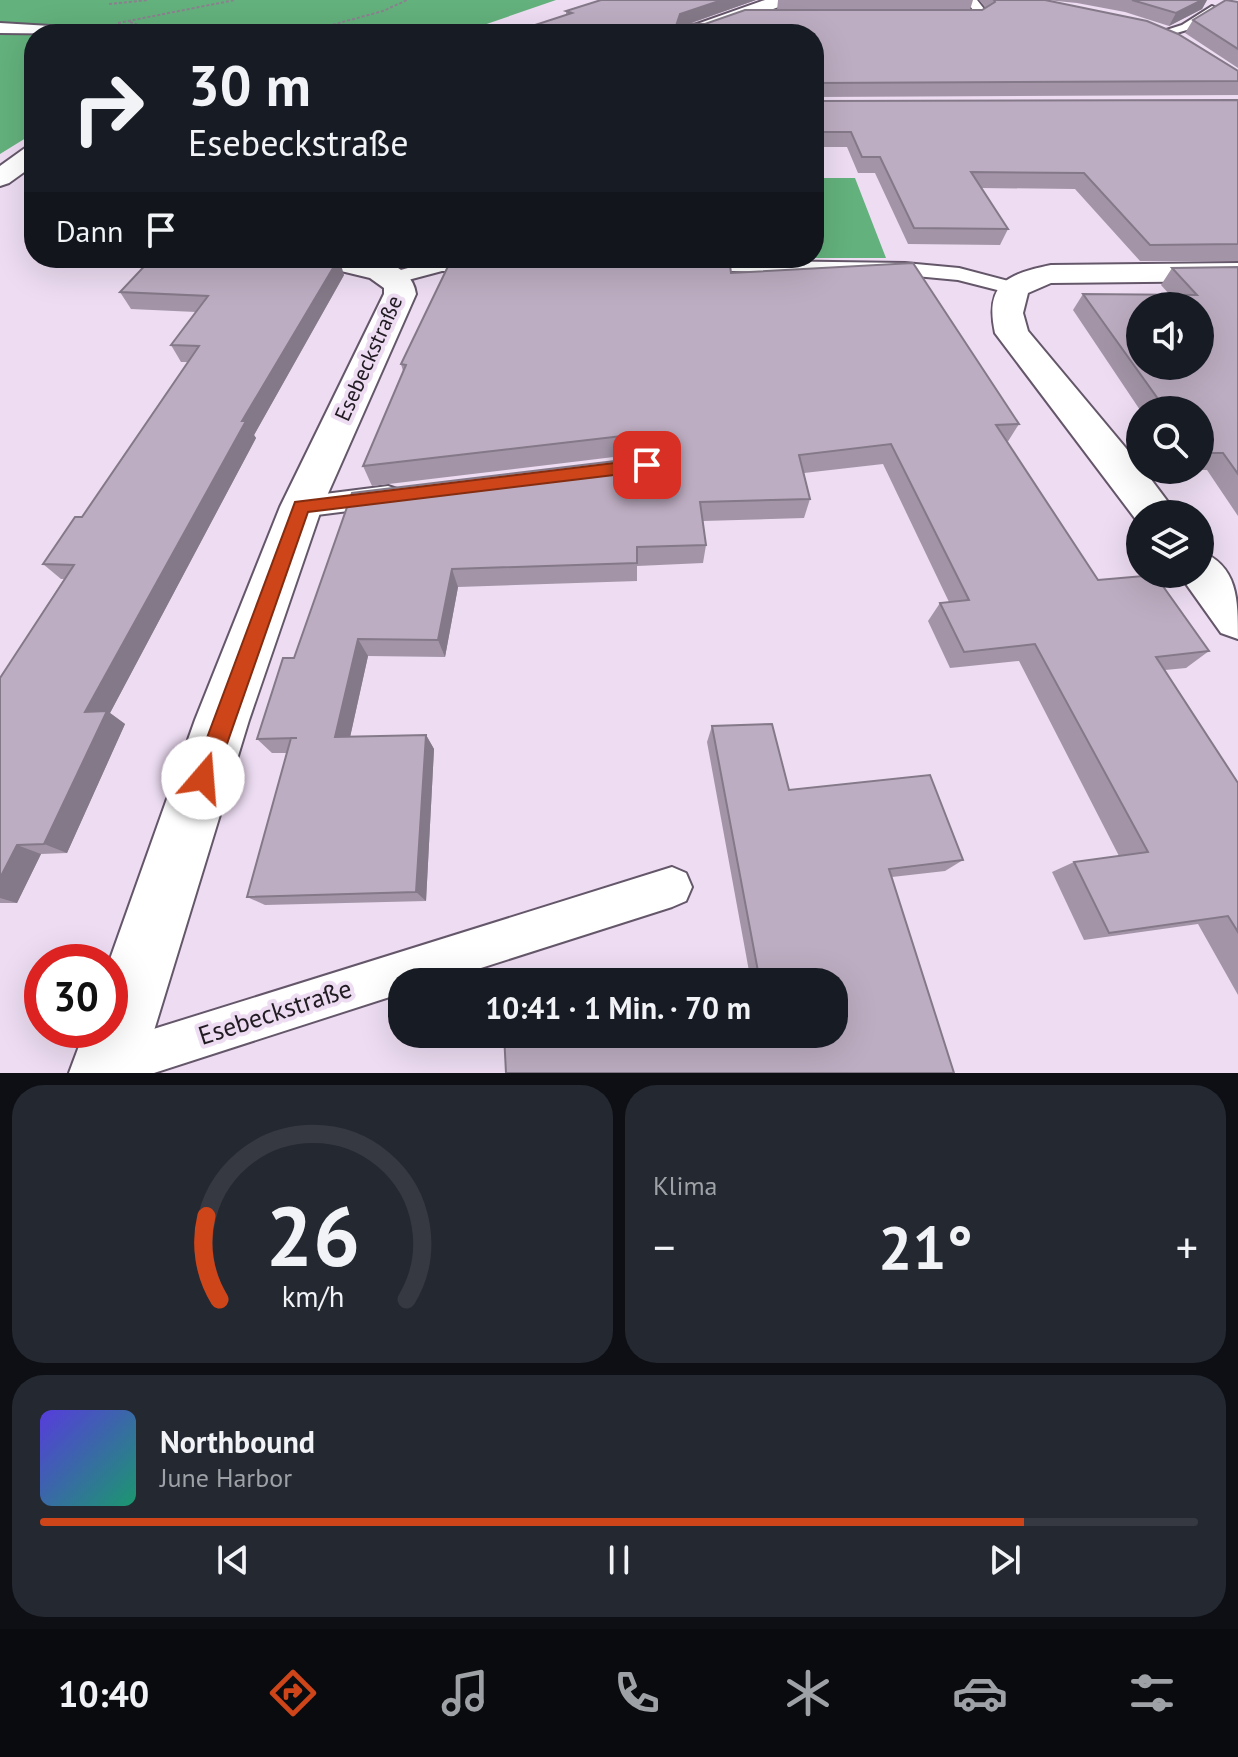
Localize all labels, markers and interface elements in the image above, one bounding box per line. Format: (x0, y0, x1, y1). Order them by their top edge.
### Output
text: 30 m (188, 49, 311, 121)
icon: right (56, 56, 160, 160)
text: Esebeckstraße (188, 119, 409, 166)
icon: arrive (139, 208, 183, 252)
text: Dann (56, 211, 123, 250)
street label: Esebeckstraße (328, 291, 408, 425)
map controls (1126, 292, 1214, 588)
button: sound (1126, 292, 1214, 380)
button: search (1126, 396, 1214, 484)
pin (613, 431, 681, 499)
icon: arrive (625, 443, 669, 487)
button: layers (1126, 500, 1214, 588)
position arrow (161, 736, 245, 820)
speed limit sign: 30 (24, 944, 128, 1048)
street label: Esebeckstraße (194, 971, 356, 1052)
text: 10:41 · 1 Min. · 70 m (485, 988, 751, 1027)
text: Klima (653, 1169, 717, 1202)
text: 26 (265, 1181, 360, 1289)
text: 21° (878, 1208, 973, 1286)
text: − (653, 1218, 675, 1275)
text: + (1176, 1218, 1198, 1275)
text: km/h (281, 1278, 344, 1315)
text: Northbound (160, 1422, 315, 1461)
text: June Harbor (160, 1461, 292, 1494)
icon: previous (211, 1538, 255, 1582)
icon: pause (597, 1538, 641, 1582)
icon: next (983, 1538, 1027, 1582)
icon: directions (265, 1665, 321, 1721)
icon: music (437, 1665, 493, 1721)
icon: phone (609, 1665, 665, 1721)
icon: climate (780, 1665, 836, 1721)
icon: car (952, 1665, 1008, 1721)
icon: filters (1124, 1665, 1180, 1721)
text: 10:40 (58, 1670, 149, 1717)

